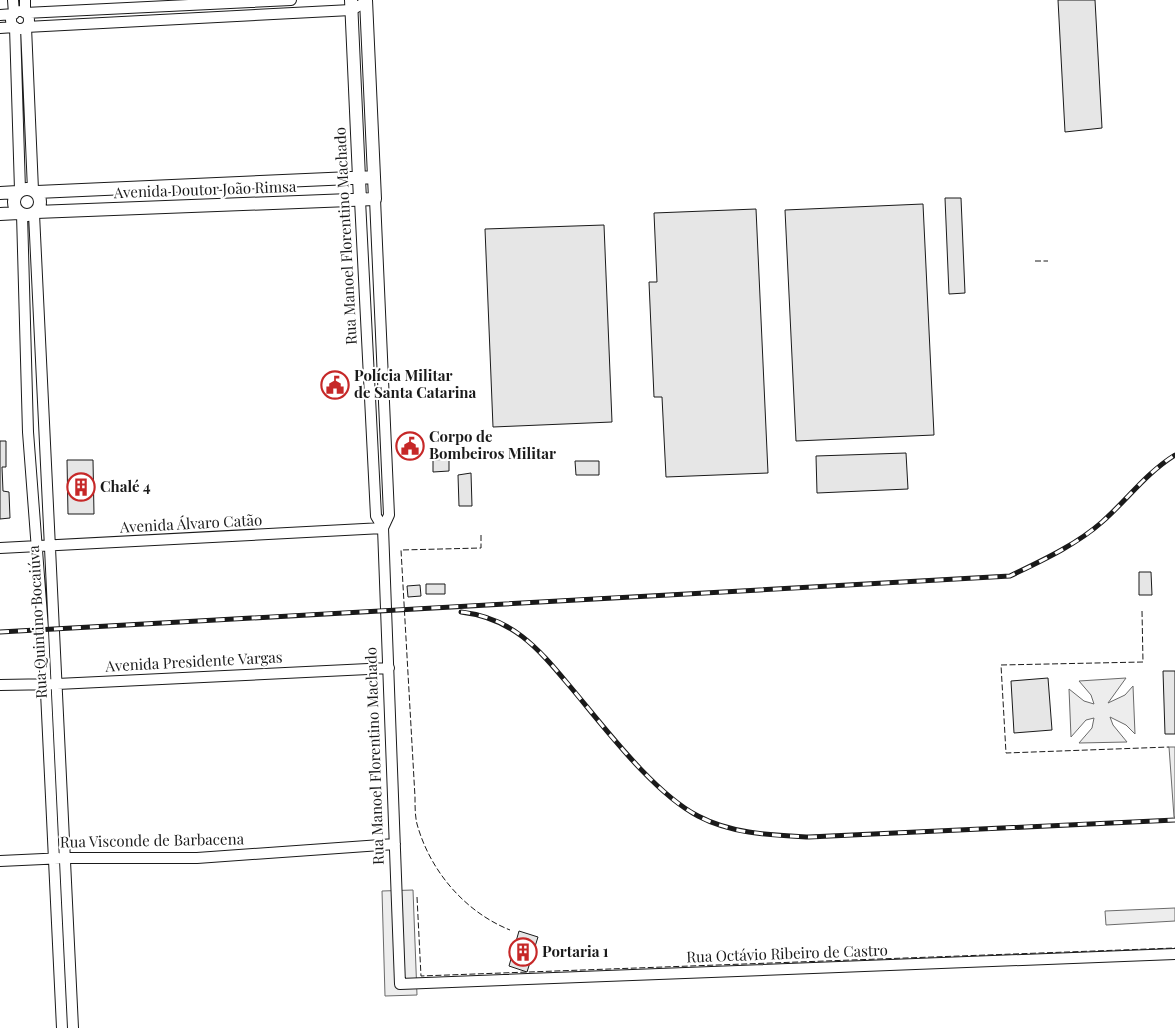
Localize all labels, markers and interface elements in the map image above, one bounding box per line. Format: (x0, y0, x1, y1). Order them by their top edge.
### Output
street label: Rua Manoel Florentino Machado (329, 127, 361, 345)
street label: Avenida Doutor João Rimsa (112, 176, 297, 202)
place label: Polícia Militar de Santa Catarina (354, 365, 477, 402)
public building icon: Polícia Militar de Santa Catarina (320, 370, 350, 400)
place label: Corpo de Bombeiros Militar (429, 426, 556, 463)
public building icon: Corpo de Bombeiros Militar (395, 431, 425, 461)
building icon: Chalé 4 (66, 472, 96, 502)
place label: Chalé 4 (100, 476, 151, 496)
street label: Avenida Álvaro Catão (118, 509, 263, 537)
street label: Rua Quintino Bocaiúva (23, 544, 51, 699)
street label: Avenida Presidente Vargas (104, 646, 283, 676)
street label: Rua Manoel Florentino Machado (360, 647, 388, 865)
street label: Rua Visconde de Barbacena (60, 828, 245, 852)
building icon: Portaria 1 (508, 937, 538, 967)
street label: Rua Octávio Ribeiro de Castro (686, 939, 888, 967)
place label: Portaria 1 (542, 941, 609, 961)

